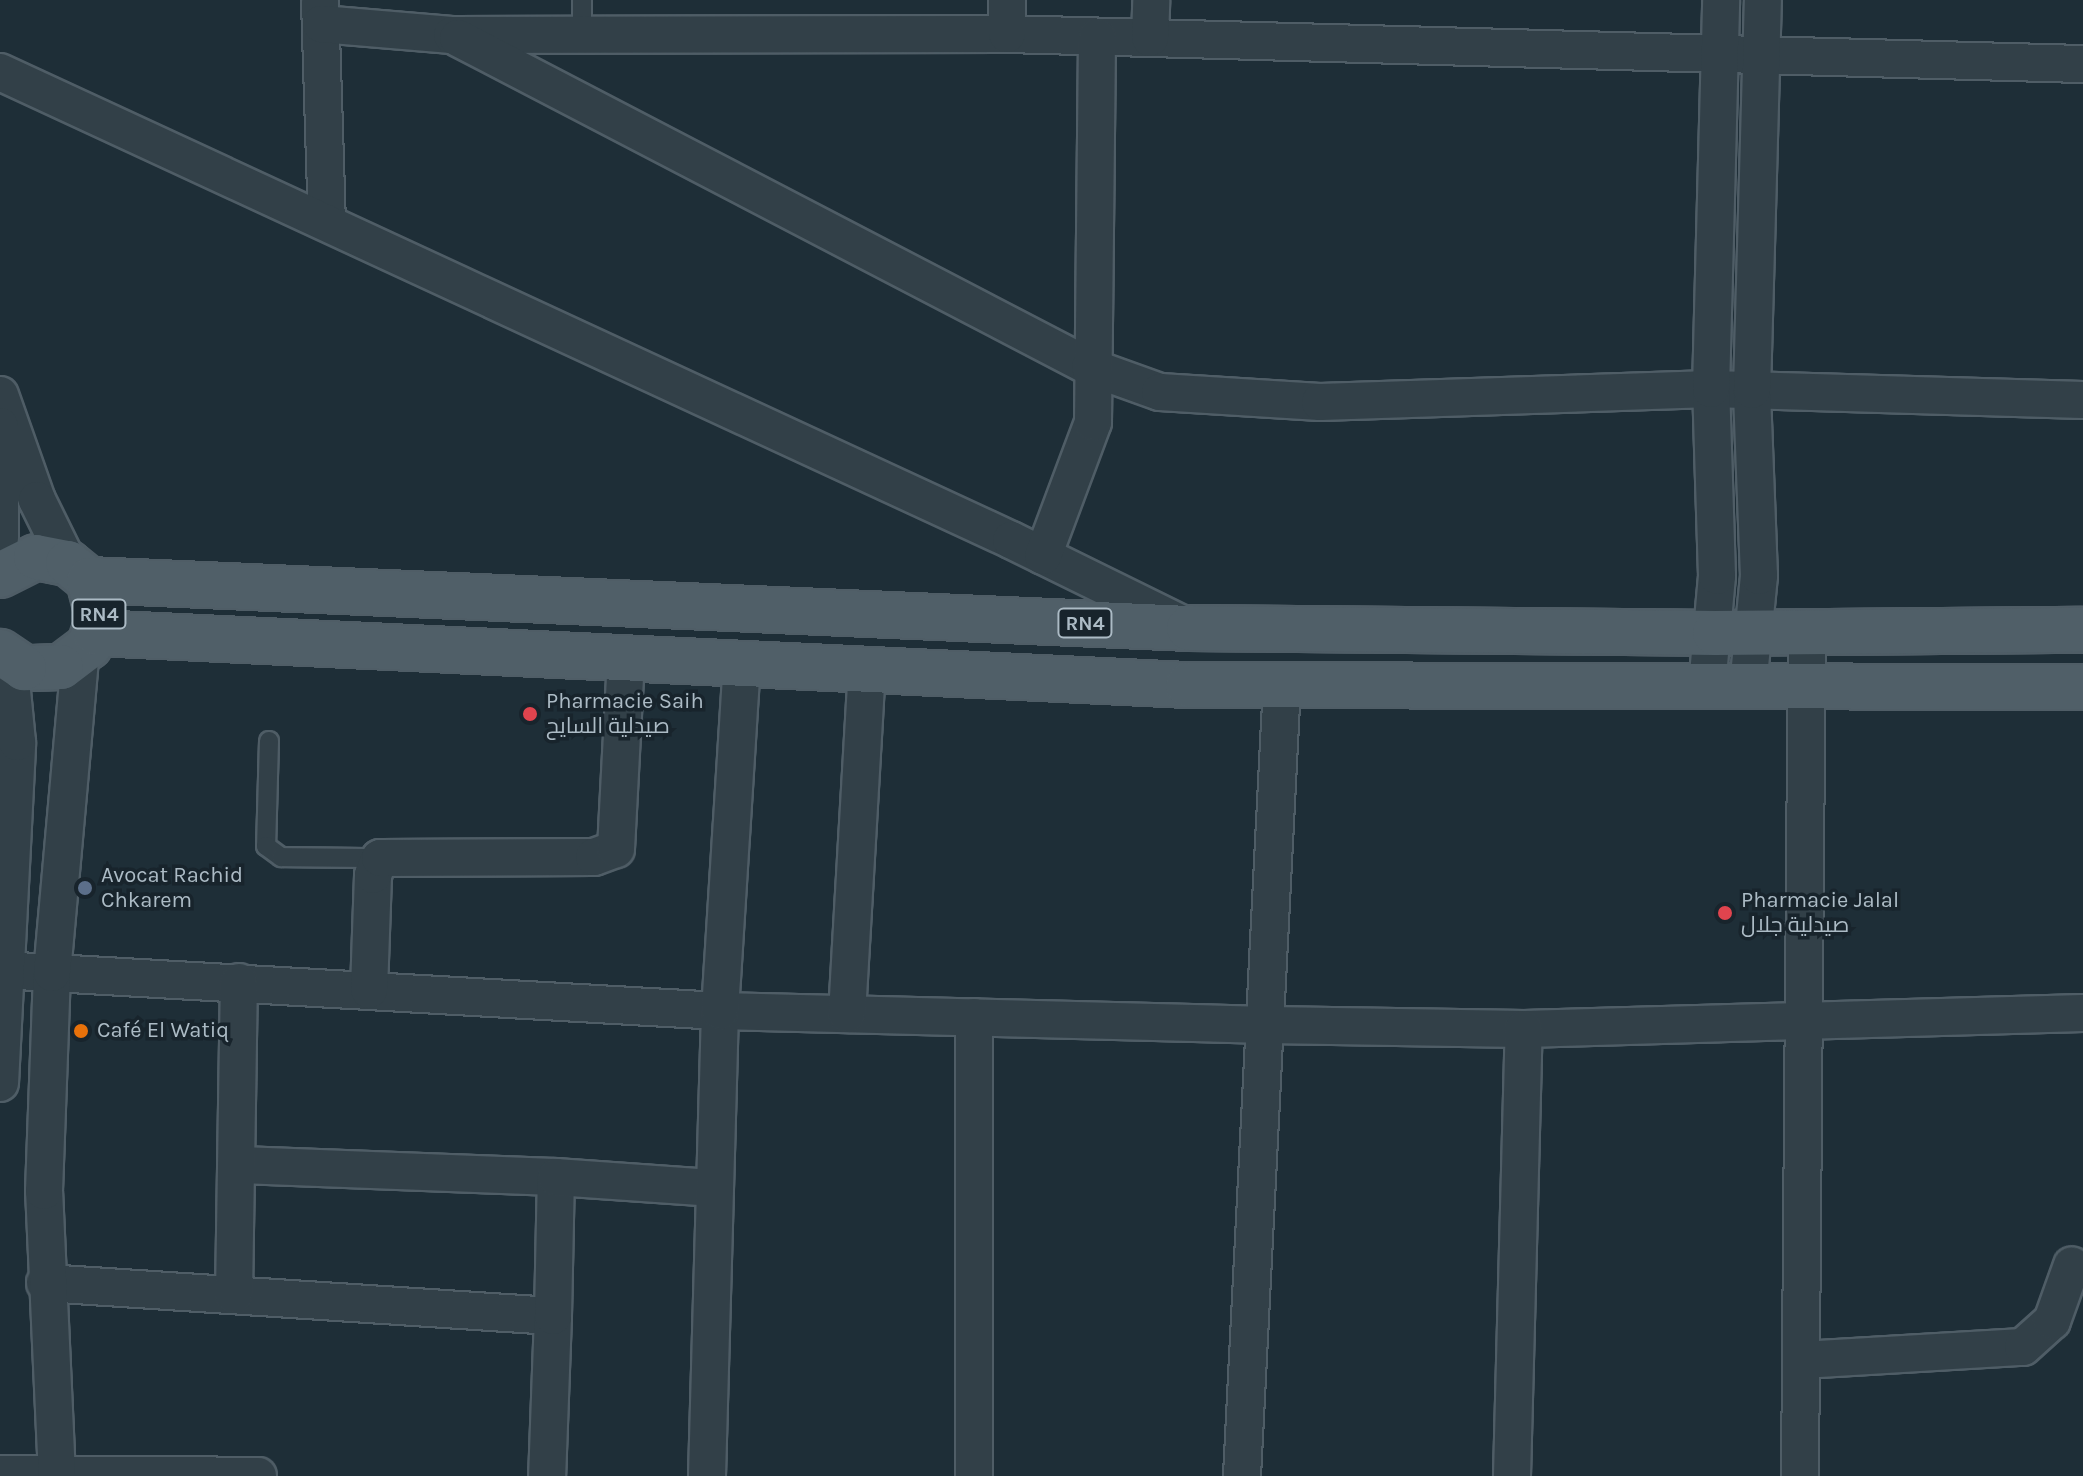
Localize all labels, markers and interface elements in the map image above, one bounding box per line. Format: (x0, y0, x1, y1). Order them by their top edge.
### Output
road number: RN4 (71, 598, 127, 630)
road number: RN4 (1057, 607, 1113, 639)
place label: Pharmacie Saih صيدلية السايح (546, 688, 704, 740)
marker: Pharmacie Saih صيدلية السايح (521, 705, 539, 723)
place label: Avocat Rachid Chkarem (101, 862, 243, 914)
marker: Avocat Rachid Chkarem (76, 879, 94, 897)
place label: Pharmacie Jalal صيدلية جلال (1741, 887, 1899, 938)
marker: Pharmacie Jalal صيدلية جلال (1716, 904, 1734, 922)
place label: Café El Watiq (97, 1018, 229, 1044)
marker: Café El Watiq (72, 1022, 90, 1040)

